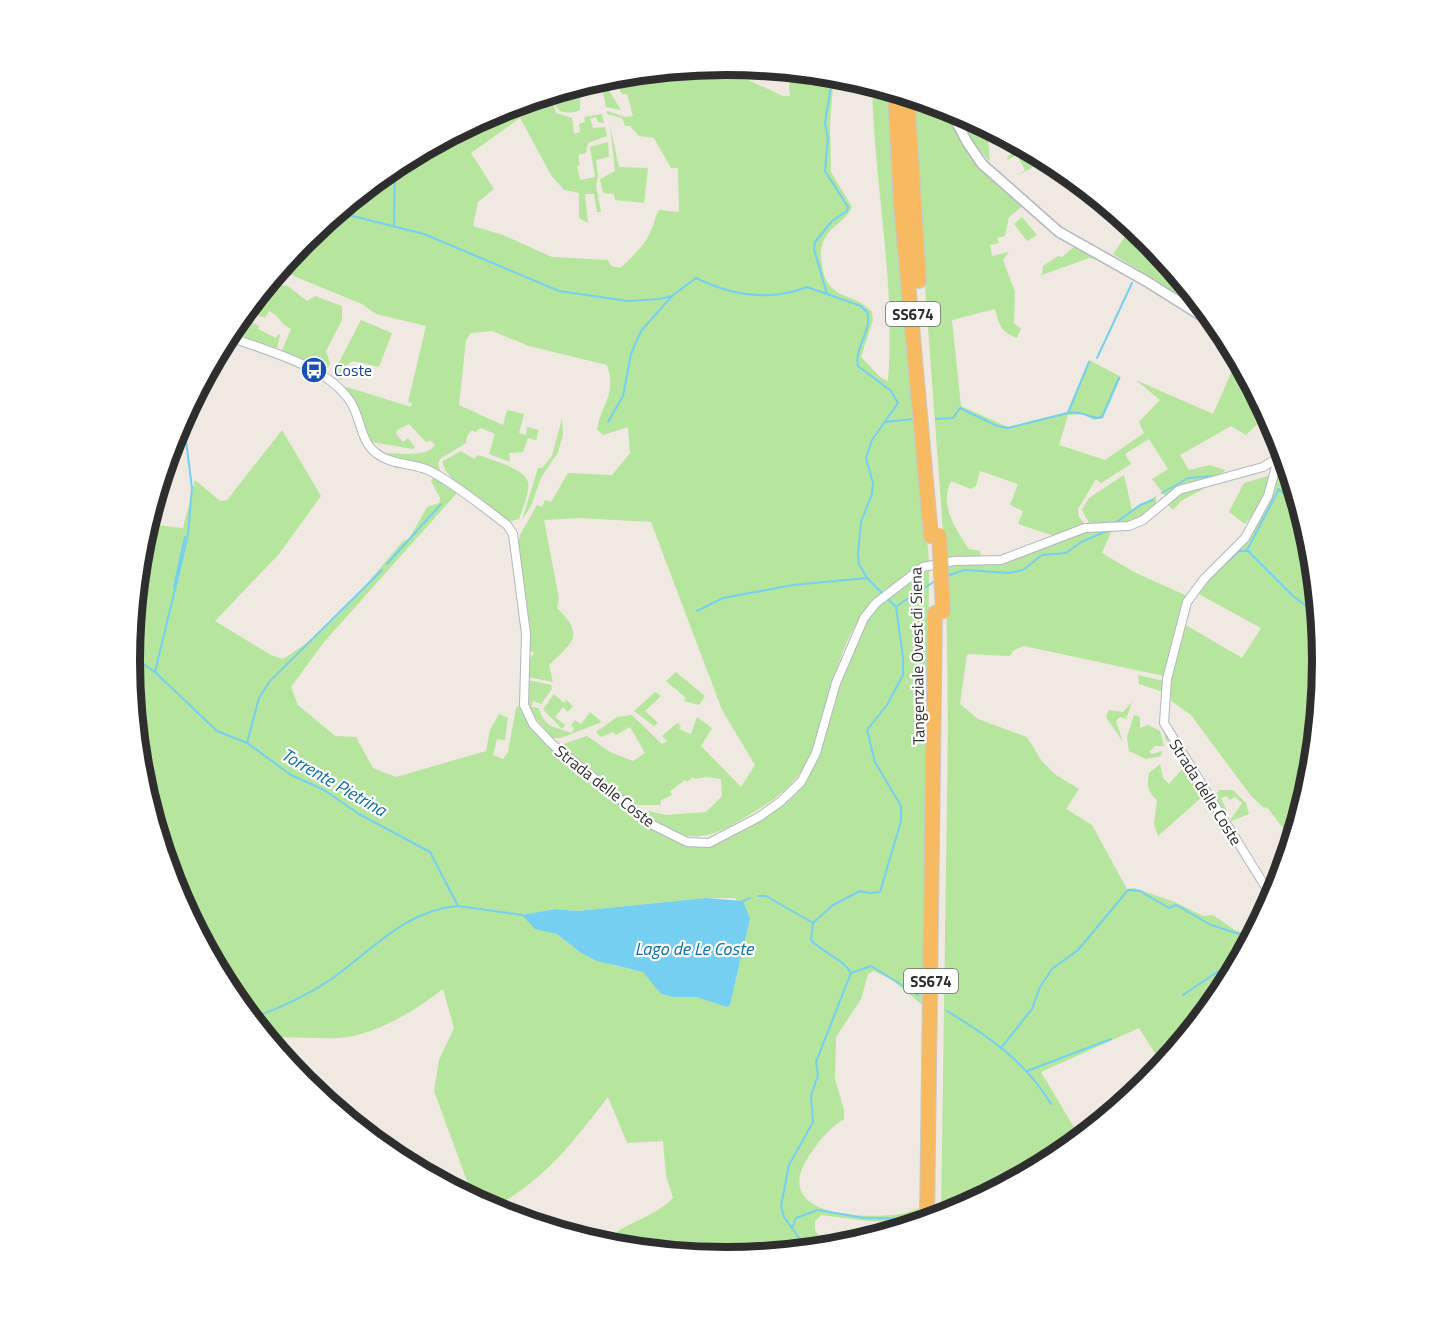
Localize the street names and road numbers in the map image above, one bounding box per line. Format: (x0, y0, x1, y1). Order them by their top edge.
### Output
road number: SS674 (886, 302, 940, 326)
street label: Tangenziale Ovest di Siena (903, 567, 931, 745)
street label: Strada delle Coste (1164, 734, 1248, 850)
street label: Strada delle Coste (550, 739, 660, 833)
road number: SS674 (904, 969, 958, 993)

